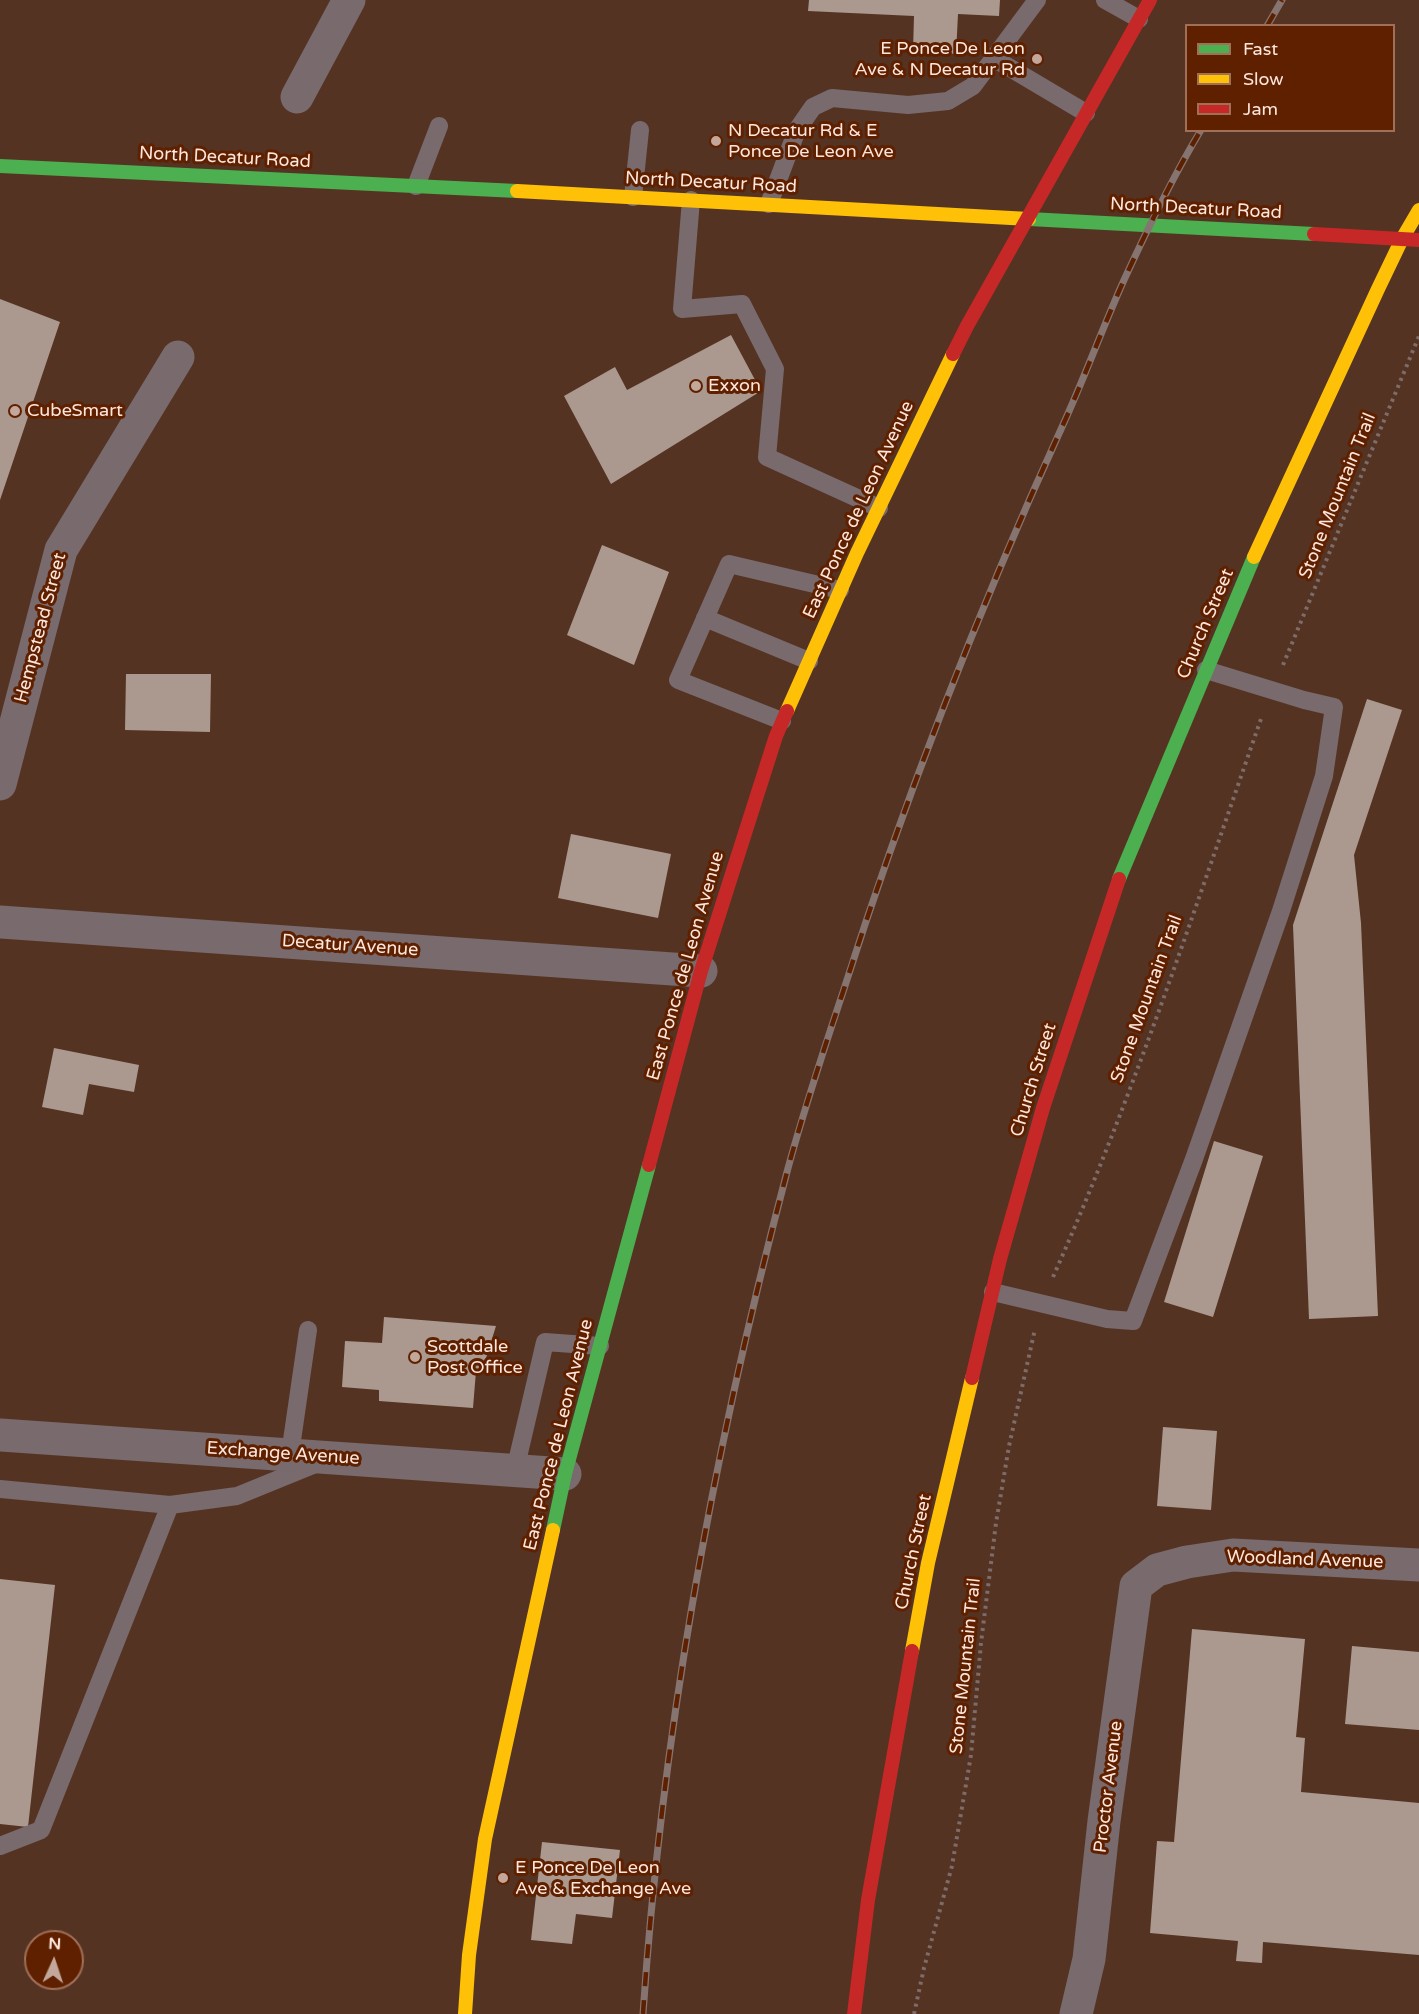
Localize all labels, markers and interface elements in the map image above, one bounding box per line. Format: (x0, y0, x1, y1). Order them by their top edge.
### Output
legend (1185, 24, 1395, 132)
place label: E Ponce De Leon Ave & N Decatur Rd (855, 38, 1025, 80)
text: Fast (1243, 38, 1278, 60)
marker: E Ponce De Leon Ave & N Decatur Rd (1030, 52, 1044, 66)
text: Slow (1243, 68, 1284, 90)
text: Jam (1243, 98, 1278, 120)
place label: N Decatur Rd & E Ponce De Leon Ave (728, 120, 894, 162)
marker: N Decatur Rd & E Ponce De Leon Ave (709, 134, 723, 148)
street label: North Decatur Road (139, 143, 311, 173)
street label: North Decatur Road (625, 168, 797, 198)
street label: North Decatur Road (1110, 194, 1282, 224)
place label: Exxon (708, 375, 761, 397)
marker: Exxon (689, 379, 703, 393)
street label: East Ponce de Leon Avenue (799, 398, 919, 622)
place label: CubeSmart (27, 400, 123, 422)
marker: CubeSmart (8, 404, 22, 418)
street label: Stone Mountain Trail (1295, 410, 1381, 582)
street label: Hempstead Street (11, 551, 71, 705)
street label: Church Street (1173, 566, 1239, 682)
street label: East Ponce de Leon Avenue (643, 849, 729, 1083)
street label: Stone Mountain Trail (1107, 912, 1187, 1086)
street label: Decatur Avenue (281, 930, 419, 962)
street label: Church Street (1006, 1021, 1062, 1139)
street label: East Ponce de Leon Avenue (520, 1317, 598, 1553)
place label: Scottdale Post Office (427, 1336, 523, 1378)
marker: Scottdale Post Office (408, 1350, 422, 1364)
street label: Exchange Avenue (206, 1438, 360, 1470)
street label: Church Street (891, 1492, 937, 1612)
street label: Woodland Avenue (1226, 1546, 1384, 1574)
street label: Stone Mountain Trail (946, 1577, 986, 1755)
street label: Proctor Avenue (1090, 1720, 1128, 1854)
place label: E Ponce De Leon Ave & Exchange Ave (515, 1857, 691, 1900)
marker: E Ponce De Leon Ave & Exchange Ave (496, 1871, 510, 1885)
north arrow (24, 1930, 84, 1990)
text: N (48, 1934, 62, 1954)

